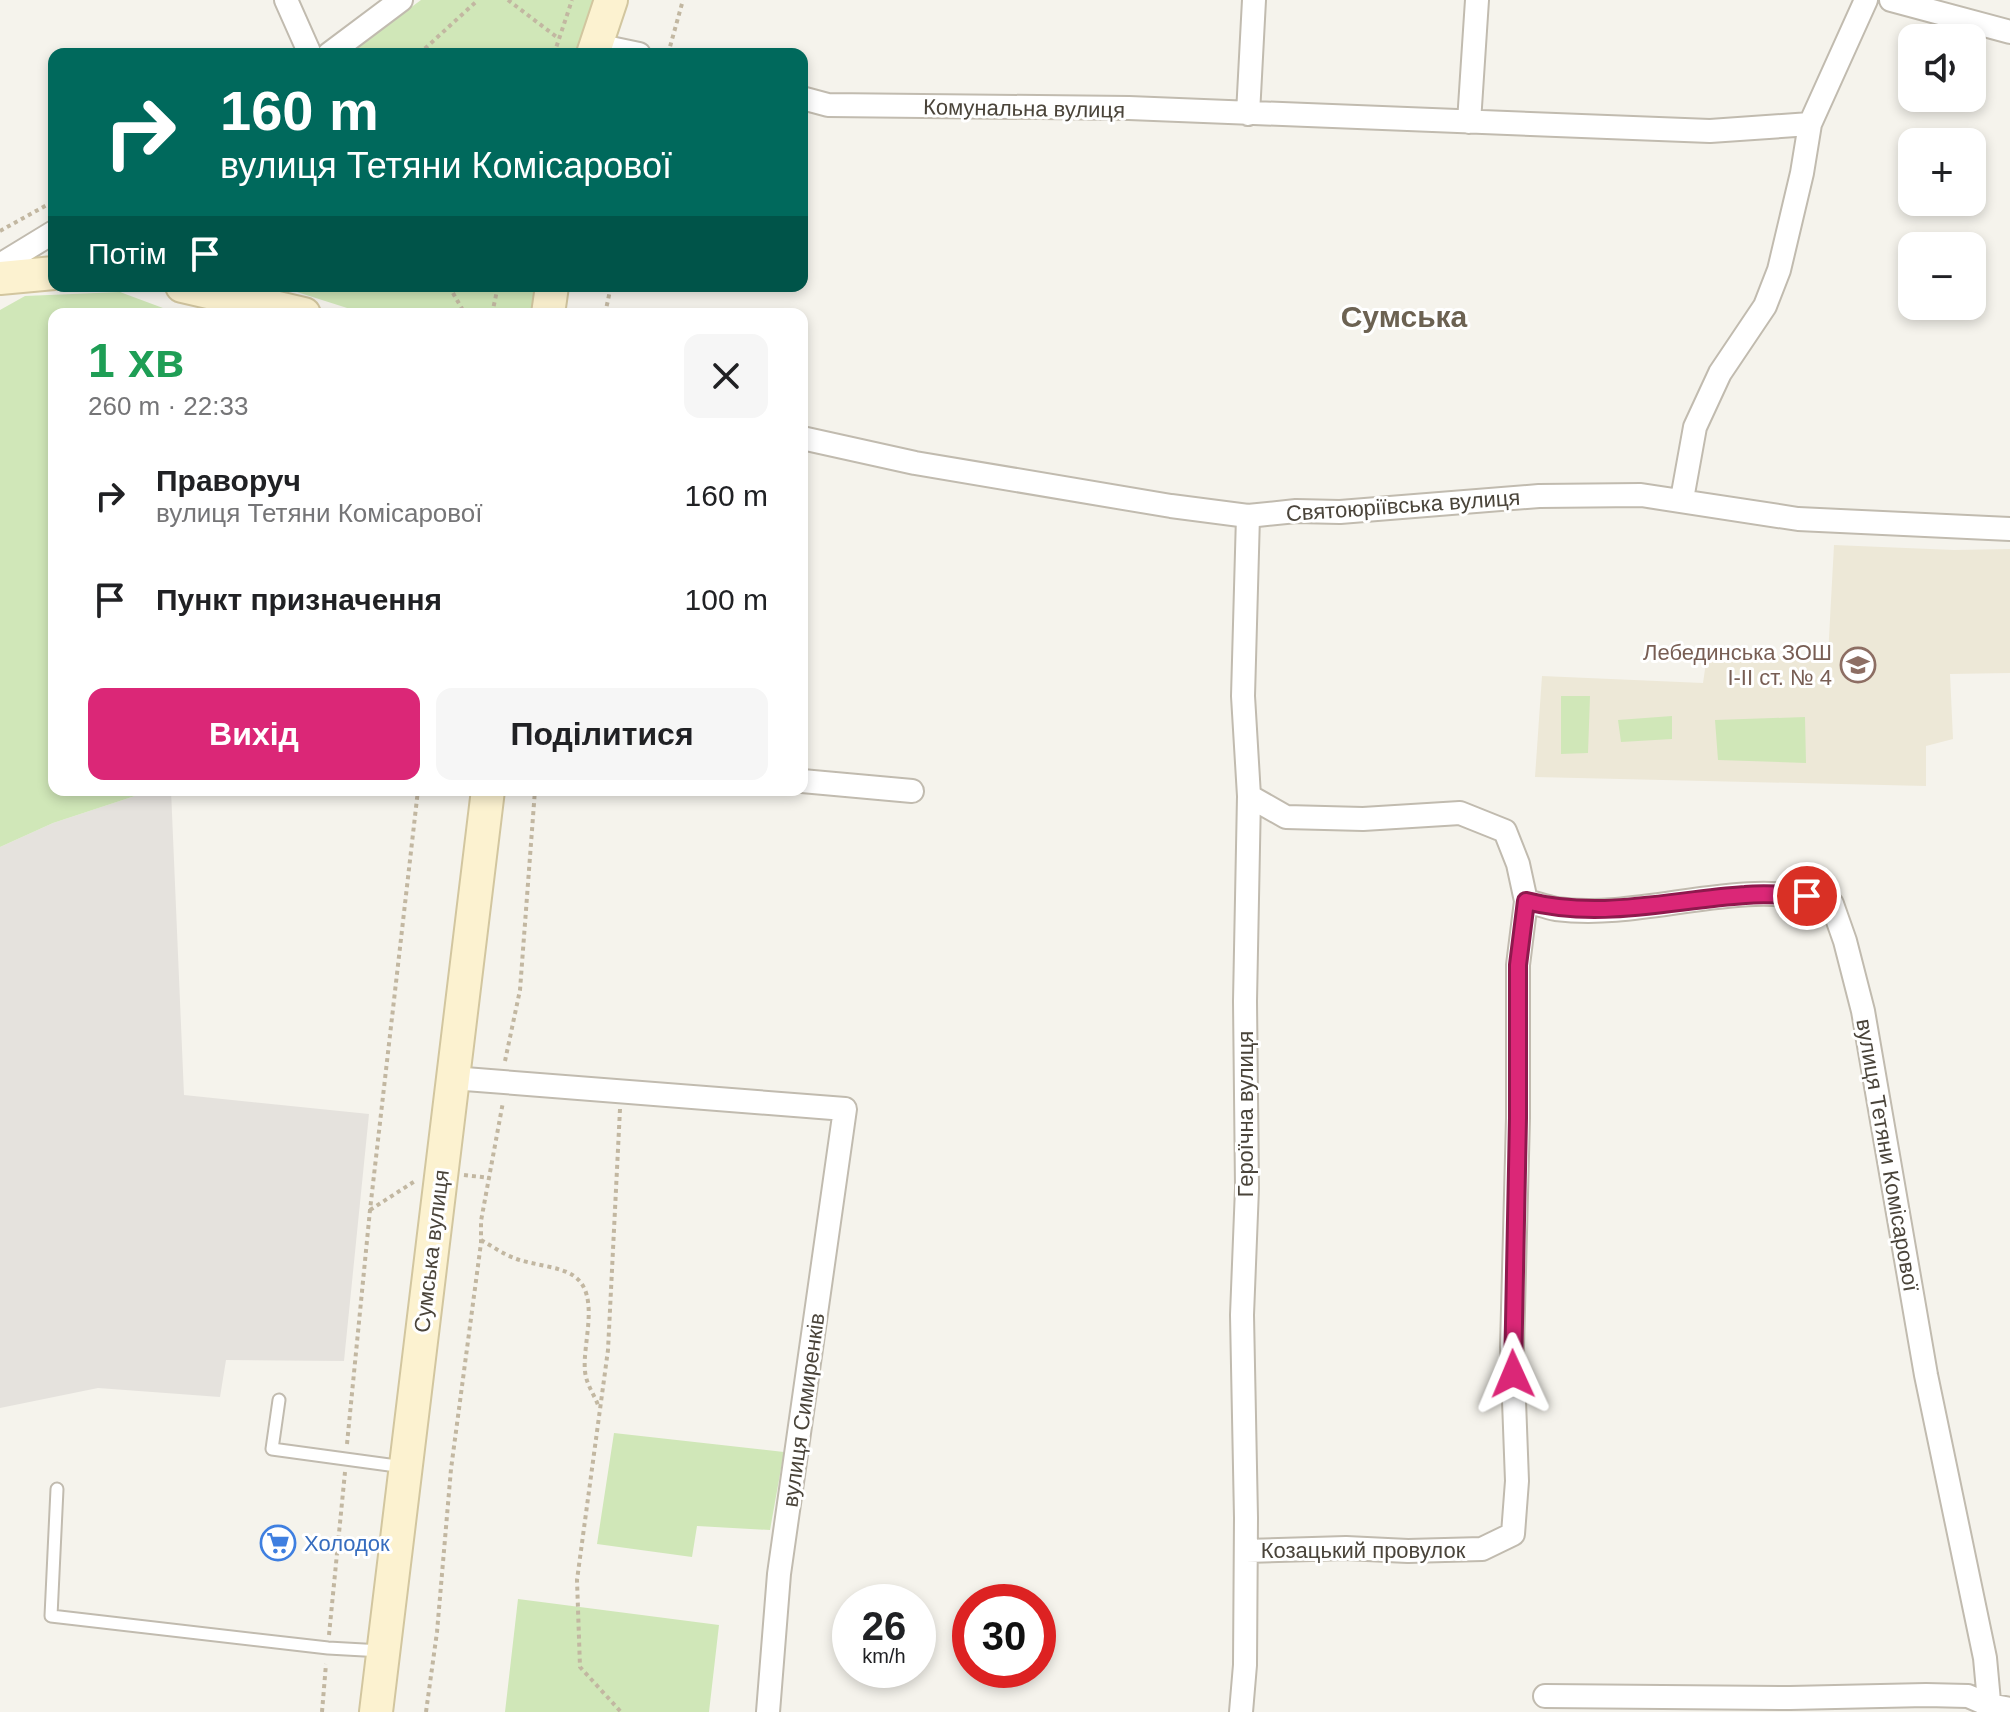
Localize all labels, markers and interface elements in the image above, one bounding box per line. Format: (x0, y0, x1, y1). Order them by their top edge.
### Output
map controls (1898, 24, 1986, 320)
button: sound (1898, 24, 1986, 112)
text: 160 m (220, 79, 379, 142)
icon: right (88, 80, 192, 184)
street label: Комунальна вулиця (923, 94, 1125, 123)
button: + (1898, 128, 1986, 216)
text: вулиця Тетяни Комісарової (220, 145, 672, 186)
icon: arrive (183, 232, 227, 276)
button: − (1898, 232, 1986, 320)
text: Потім (88, 237, 167, 270)
district label: Сумська (1341, 300, 1468, 333)
text: 1 хв (88, 334, 184, 387)
button: close (684, 334, 768, 418)
text: 260 m · 22:33 (88, 391, 248, 421)
text: Праворуч (156, 464, 301, 497)
icon: right (88, 474, 132, 518)
text: 160 m (685, 479, 768, 512)
street label: Святоюріївська вулиця (1285, 485, 1521, 526)
text: вулиця Тетяни Комісарової (156, 498, 483, 528)
icon: arrive (88, 578, 132, 622)
text: Пункт призначення (156, 583, 442, 616)
text: 100 m (685, 583, 768, 616)
place label: Лебединська ЗОШ І-ІІ ст. № 4 (1643, 640, 1832, 690)
school or university icon: Лебединська ЗОШ І-ІІ ст. № 4 (1839, 646, 1877, 684)
button: Вихід (88, 688, 420, 780)
button: Поділитися (436, 688, 768, 780)
pin (1773, 862, 1841, 930)
icon: arrive (1785, 874, 1829, 918)
street label: вулиця Тетяни Комісарової (1851, 1017, 1924, 1293)
street label: Героїчна вулиця (1233, 1031, 1258, 1197)
street label: Сумська вулиця (409, 1168, 454, 1334)
street label: вулиця Симиренків (777, 1311, 830, 1509)
position arrow (1471, 1332, 1555, 1416)
supermarket icon: Холодок (259, 1524, 297, 1562)
place label: Холодок (304, 1531, 390, 1556)
street label: Козацький провулок (1261, 1538, 1466, 1563)
speed limit sign: 30 (952, 1584, 1056, 1688)
text: 26 (862, 1604, 906, 1648)
text: km/h (862, 1645, 906, 1667)

